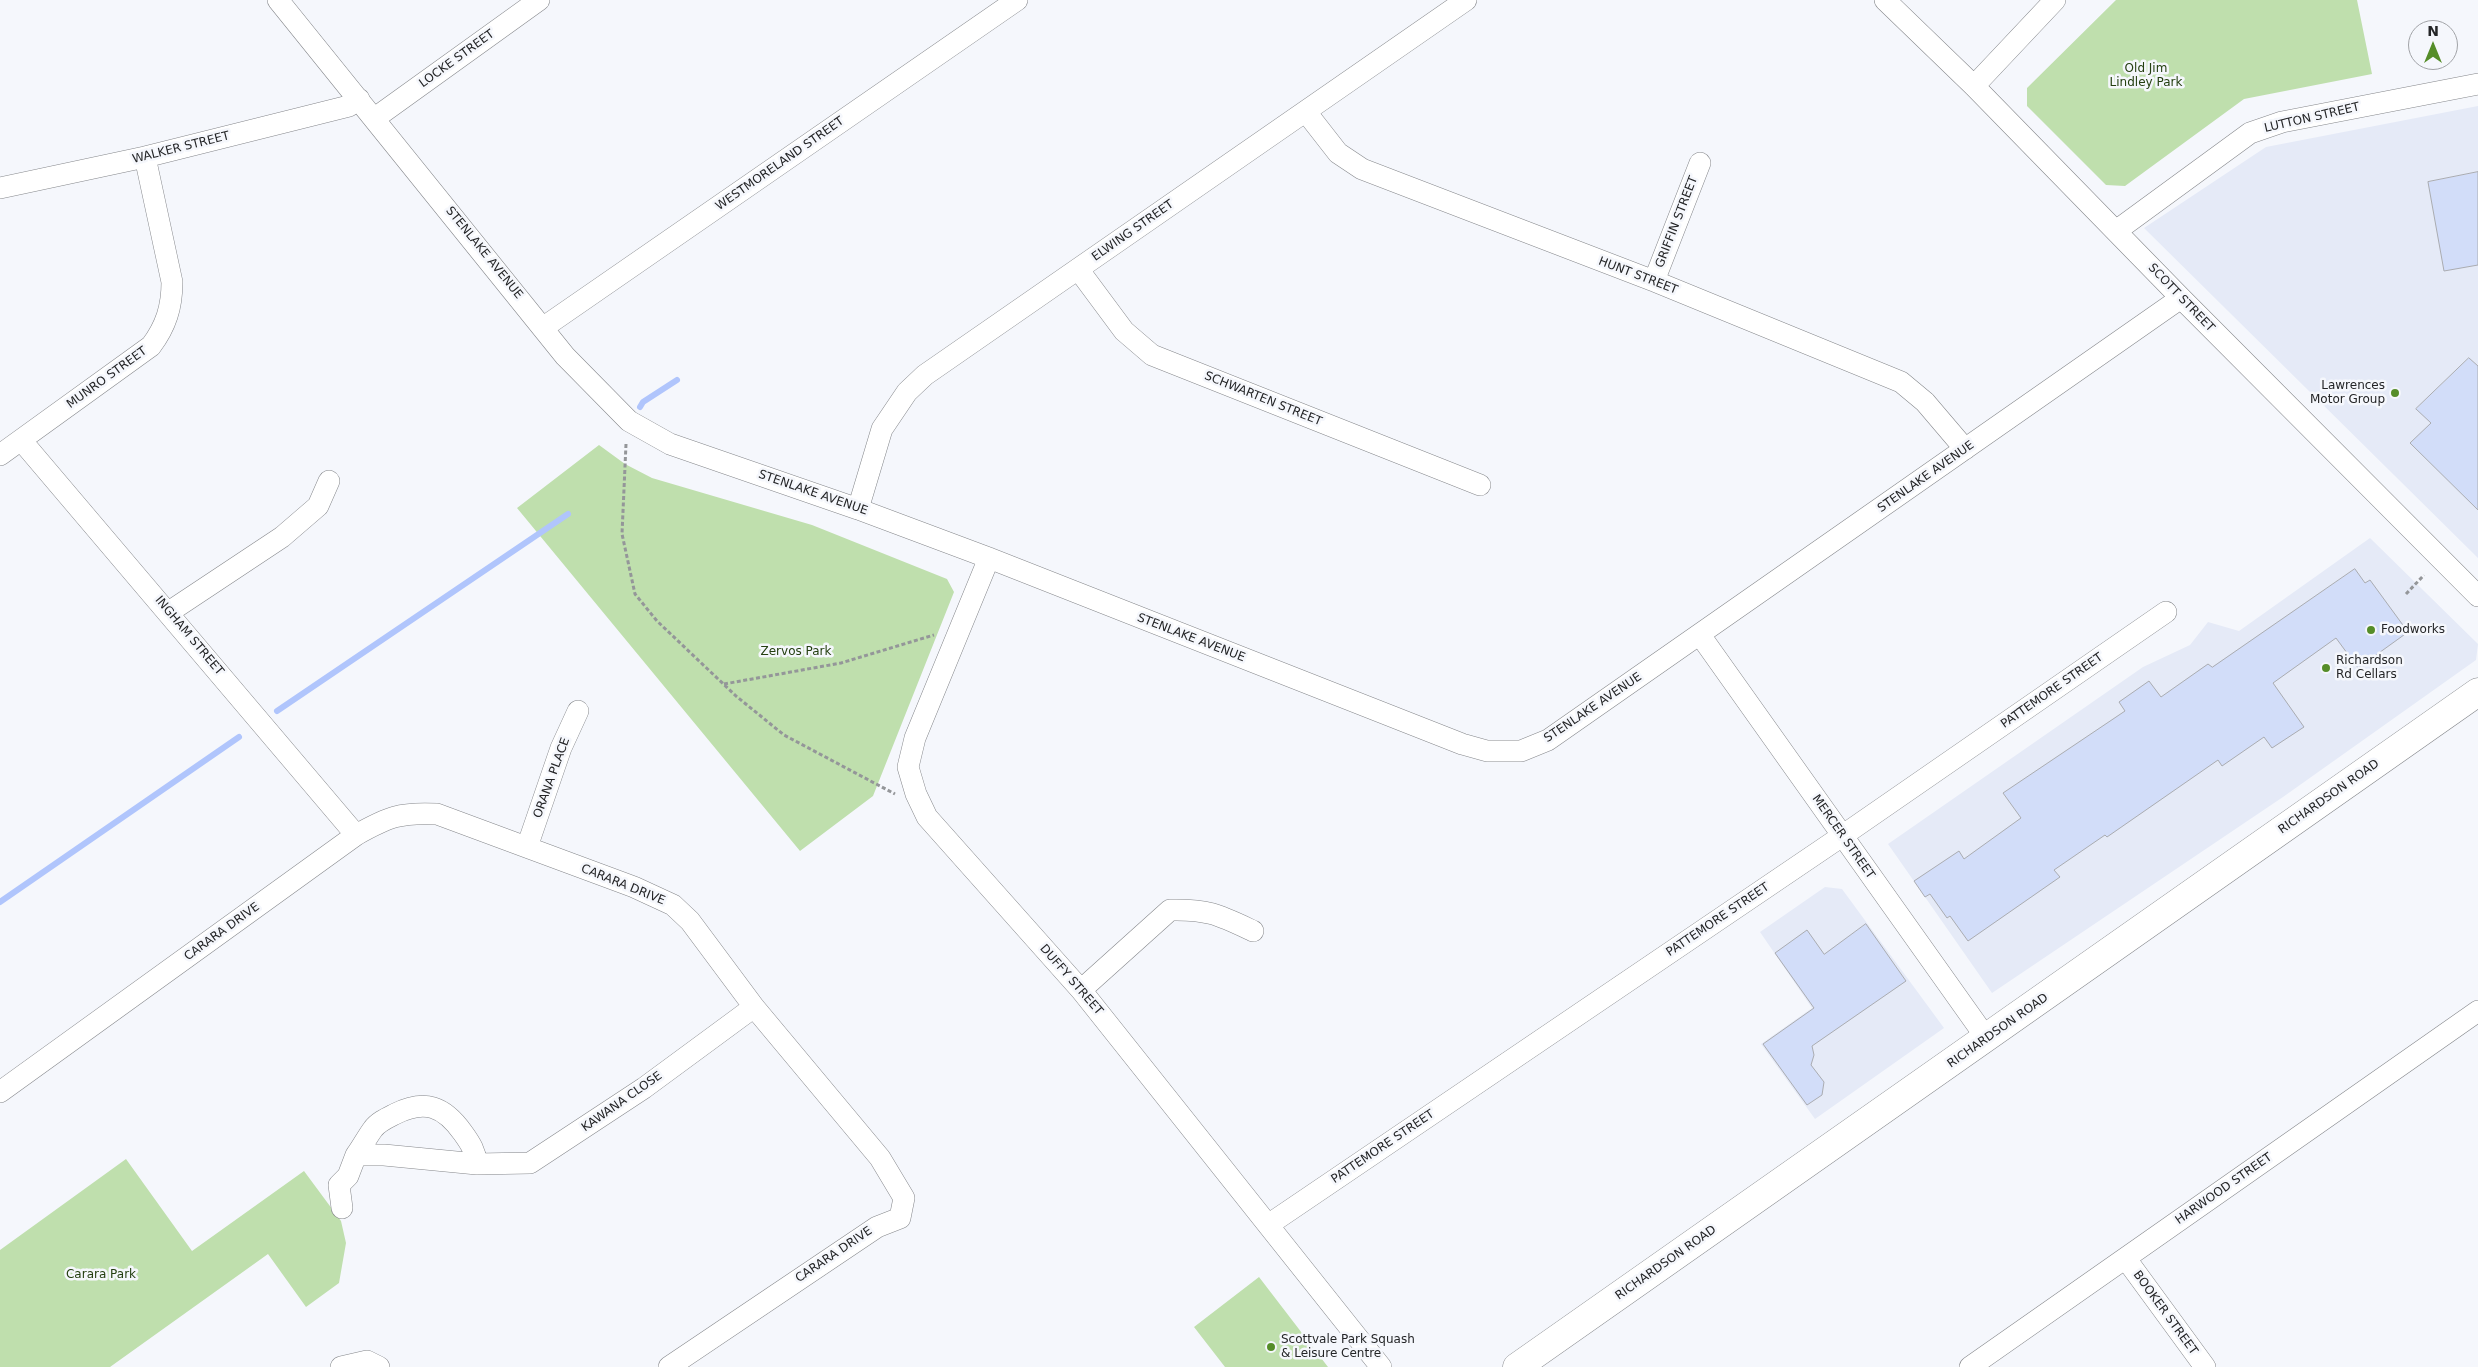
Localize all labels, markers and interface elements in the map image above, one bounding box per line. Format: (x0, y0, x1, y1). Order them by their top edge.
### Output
north arrow (2408, 20, 2458, 70)
text: N (2427, 23, 2439, 39)
street label: LOCKE STREET (417, 27, 497, 91)
park label: Old Jim Lindley Park (2110, 62, 2182, 90)
street label: LUTTON STREET (2263, 100, 2361, 136)
street label: WESTMORELAND STREET (713, 114, 847, 214)
street label: WALKER STREET (131, 129, 231, 167)
street label: GRIFFIN STREET (1653, 174, 1701, 270)
street label: ELWING STREET (1089, 197, 1177, 265)
street label: STENLAKE AVENUE (442, 204, 526, 302)
street label: HUNT STREET (1596, 254, 1680, 298)
street label: SCOTT STREET (2145, 261, 2217, 335)
street label: MUNRO STREET (64, 344, 150, 412)
street label: SCHWARTEN STREET (1202, 369, 1324, 429)
place label: Lawrences Motor Group (2310, 379, 2385, 407)
marker: Lawrences Motor Group (2389, 387, 2401, 399)
street label: STENLAKE AVENUE (1875, 438, 1977, 516)
street label: STENLAKE AVENUE (757, 468, 869, 518)
street label: INGHAM STREET (152, 593, 226, 679)
street label: STENLAKE AVENUE (1135, 611, 1247, 665)
place label: Foodworks (2381, 623, 2445, 637)
marker: Foodworks (2365, 624, 2377, 636)
park label: Zervos Park (761, 645, 831, 659)
street label: PATTEMORE STREET (1998, 650, 2106, 732)
place label: Richardson Rd Cellars (2336, 654, 2403, 682)
marker: Richardson Rd Cellars (2320, 662, 2332, 674)
street label: STENLAKE AVENUE (1542, 670, 1644, 746)
street label: ORANA PLACE (531, 736, 573, 820)
street label: RICHARDSON ROAD (2276, 757, 2382, 837)
street label: MERCER STREET (1809, 792, 1877, 882)
street label: CARARA DRIVE (579, 862, 667, 908)
street label: PATTEMORE STREET (1664, 880, 1772, 960)
street label: CARARA DRIVE (182, 900, 262, 964)
street label: DUFFY STREET (1036, 942, 1106, 1018)
street label: RICHARDSON ROAD (1945, 991, 2051, 1071)
street label: KAWANA CLOSE (579, 1069, 665, 1135)
street label: PATTEMORE STREET (1329, 1107, 1437, 1187)
street label: HARWOOD STREET (2173, 1150, 2275, 1228)
street label: RICHARDSON ROAD (1613, 1223, 1719, 1303)
street label: CARARA DRIVE (793, 1224, 875, 1286)
park label: Carara Park (66, 1268, 136, 1282)
street label: BOOKER STREET (2130, 1268, 2200, 1358)
place label: Scottvale Park Squash & Leisure Centre (1281, 1333, 1415, 1361)
marker: Scottvale Park Squash & Leisure Centre (1265, 1341, 1277, 1353)

